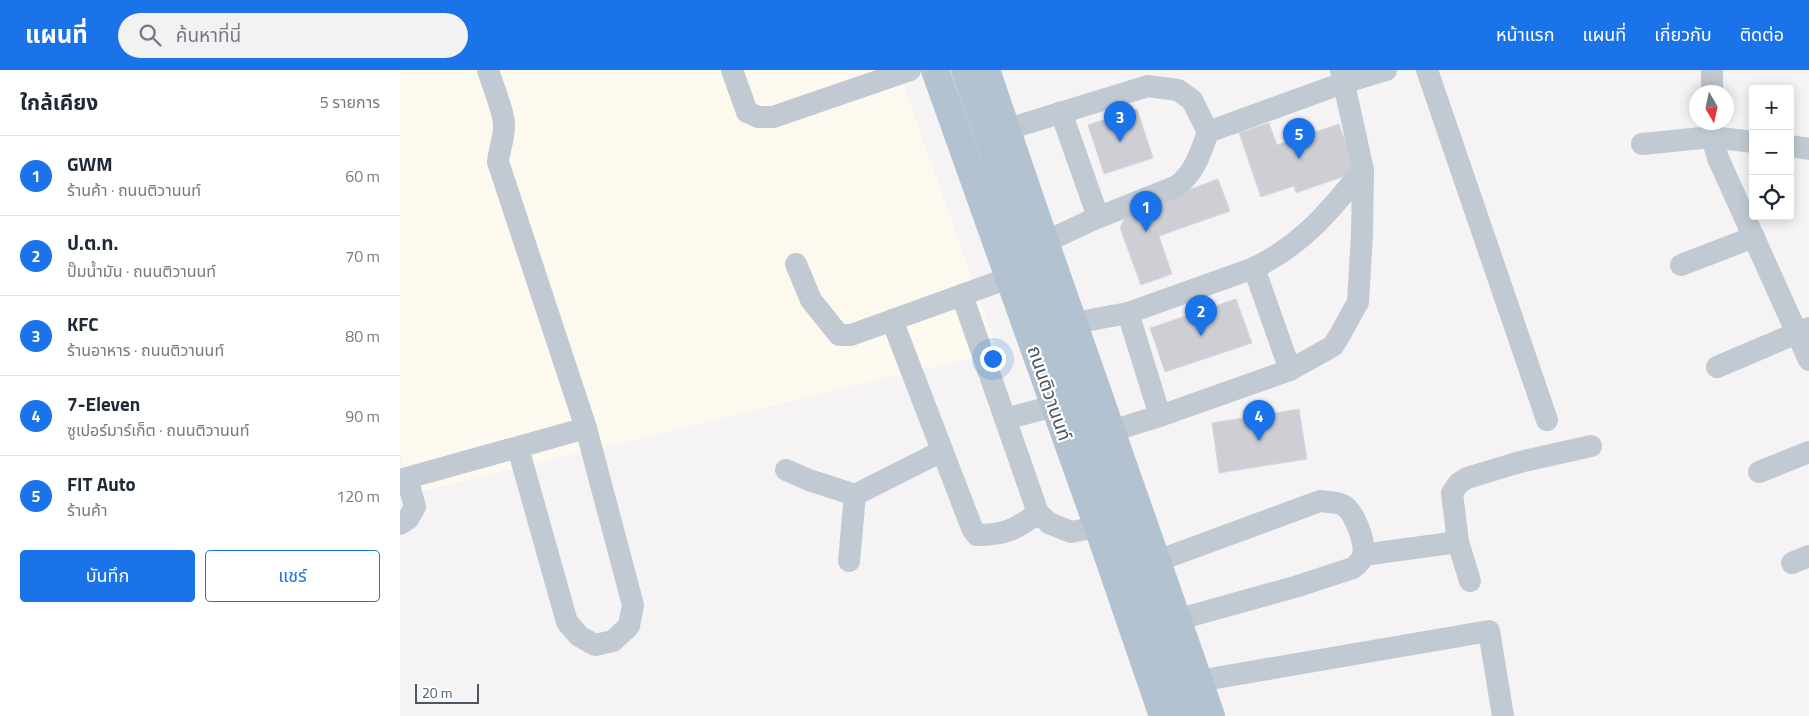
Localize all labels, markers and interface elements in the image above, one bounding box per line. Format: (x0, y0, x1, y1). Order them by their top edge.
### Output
search box (118, 13, 468, 58)
text: แผนที่ (25, 16, 88, 52)
text: ค้นหาที่นี่ (176, 20, 241, 49)
icon: search (136, 21, 164, 49)
text: หน้าแรก (1496, 21, 1554, 48)
text: แผนที่ (1582, 21, 1626, 48)
text: เกี่ยวกับ (1654, 21, 1712, 48)
text: ติดต่อ (1740, 21, 1784, 48)
north arrow (1689, 85, 1734, 130)
map controls (1749, 85, 1794, 220)
button: + (1749, 85, 1794, 130)
text: ใกล้เคียง (20, 86, 98, 118)
text: 5 รายการ (320, 90, 380, 114)
pin: 3 (1104, 101, 1136, 142)
pin: 5 (1283, 118, 1315, 159)
button: − (1749, 130, 1794, 175)
text: GWM (67, 149, 113, 178)
text: 1 (32, 164, 40, 188)
text: 60 m (345, 164, 380, 188)
button: locate (1749, 175, 1794, 220)
text: ร้านค้า · ถนนติวานนท์ (67, 178, 201, 202)
pin: 1 (1130, 191, 1162, 232)
text: ป.ต.ท. (67, 228, 118, 257)
text: 2 (32, 244, 40, 268)
text: 70 m (345, 244, 380, 268)
text: ปั๊มน้ำมัน · ถนนติวานนท์ (67, 259, 216, 283)
pin: 2 (1185, 295, 1217, 336)
text: KFC (67, 309, 99, 338)
text: 3 (32, 324, 40, 348)
text: 80 m (345, 324, 380, 348)
text: ร้านอาหาร · ถนนติวานนท์ (67, 338, 224, 362)
street label: ถนนติวานนท์ (1021, 341, 1080, 444)
your location (980, 346, 1006, 372)
text: 7-Eleven (67, 389, 140, 418)
pin: 4 (1243, 400, 1275, 441)
text: 4 (32, 404, 40, 428)
text: 90 m (345, 404, 380, 428)
text: ซูเปอร์มาร์เก็ต · ถนนติวานนท์ (67, 418, 249, 442)
text: FIT Auto (67, 469, 136, 498)
text: 5 (32, 484, 40, 508)
text: 120 m (336, 484, 380, 508)
text: ร้านค้า (67, 498, 107, 522)
button: บันทึก (20, 550, 195, 602)
button: แชร์ (205, 550, 380, 602)
scale bar (415, 681, 479, 704)
text: 20 m (422, 682, 452, 703)

